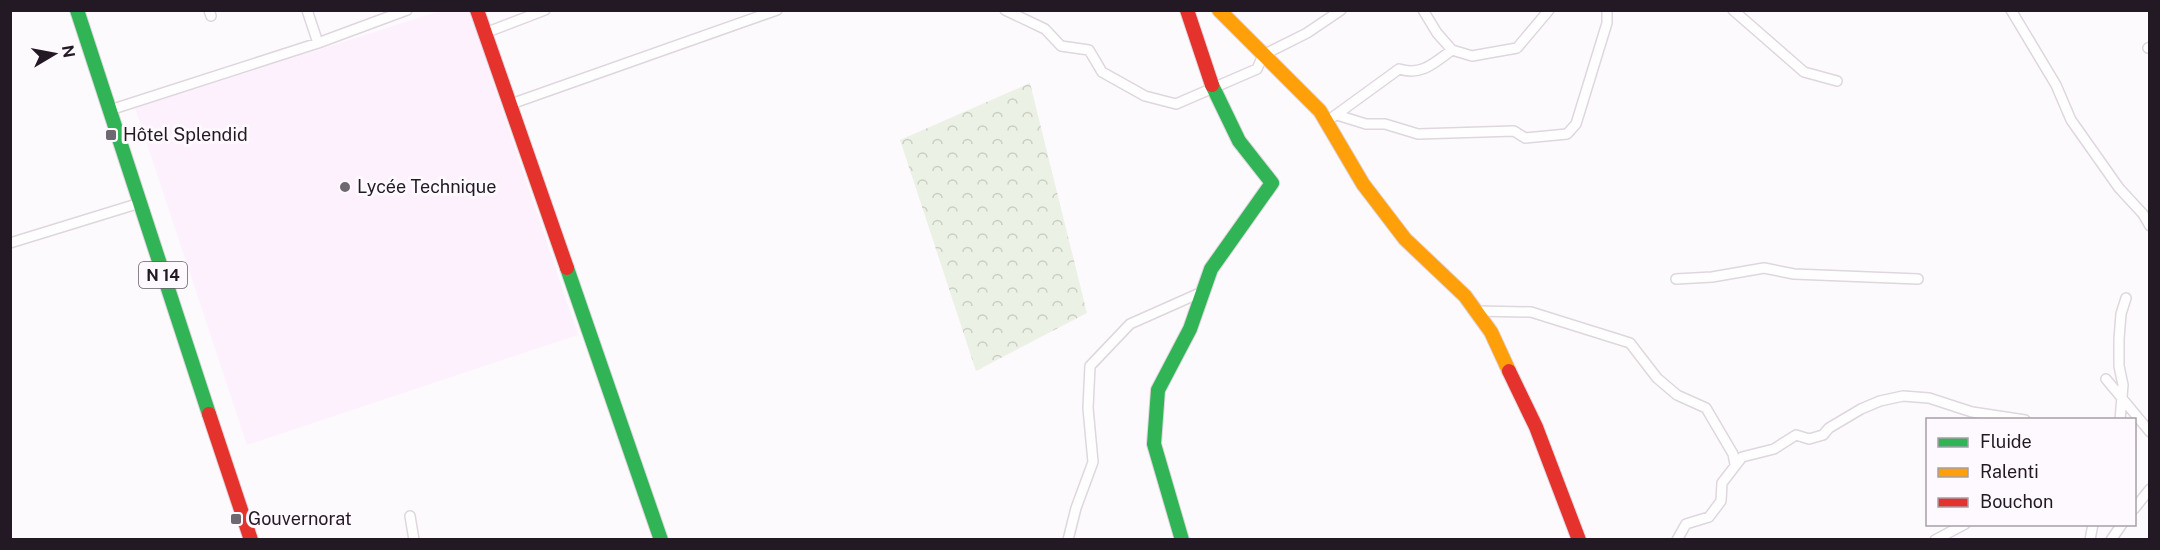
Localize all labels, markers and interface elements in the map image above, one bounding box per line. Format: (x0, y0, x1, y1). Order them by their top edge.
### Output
north arrow (24, 24, 84, 84)
text: N (58, 44, 79, 59)
place label: Hôtel Splendid (123, 124, 248, 145)
marker: Hôtel Splendid (104, 128, 118, 142)
place label: Lycée Technique (357, 176, 496, 197)
marker: Lycée Technique (338, 180, 352, 194)
road number: N 14 (139, 262, 187, 288)
legend (1926, 418, 2136, 526)
text: Fluide (1980, 431, 2032, 452)
text: Ralenti (1980, 461, 2039, 482)
text: Bouchon (1980, 491, 2053, 512)
place label: Gouvernorat (248, 508, 352, 529)
marker: Gouvernorat (229, 512, 243, 526)

